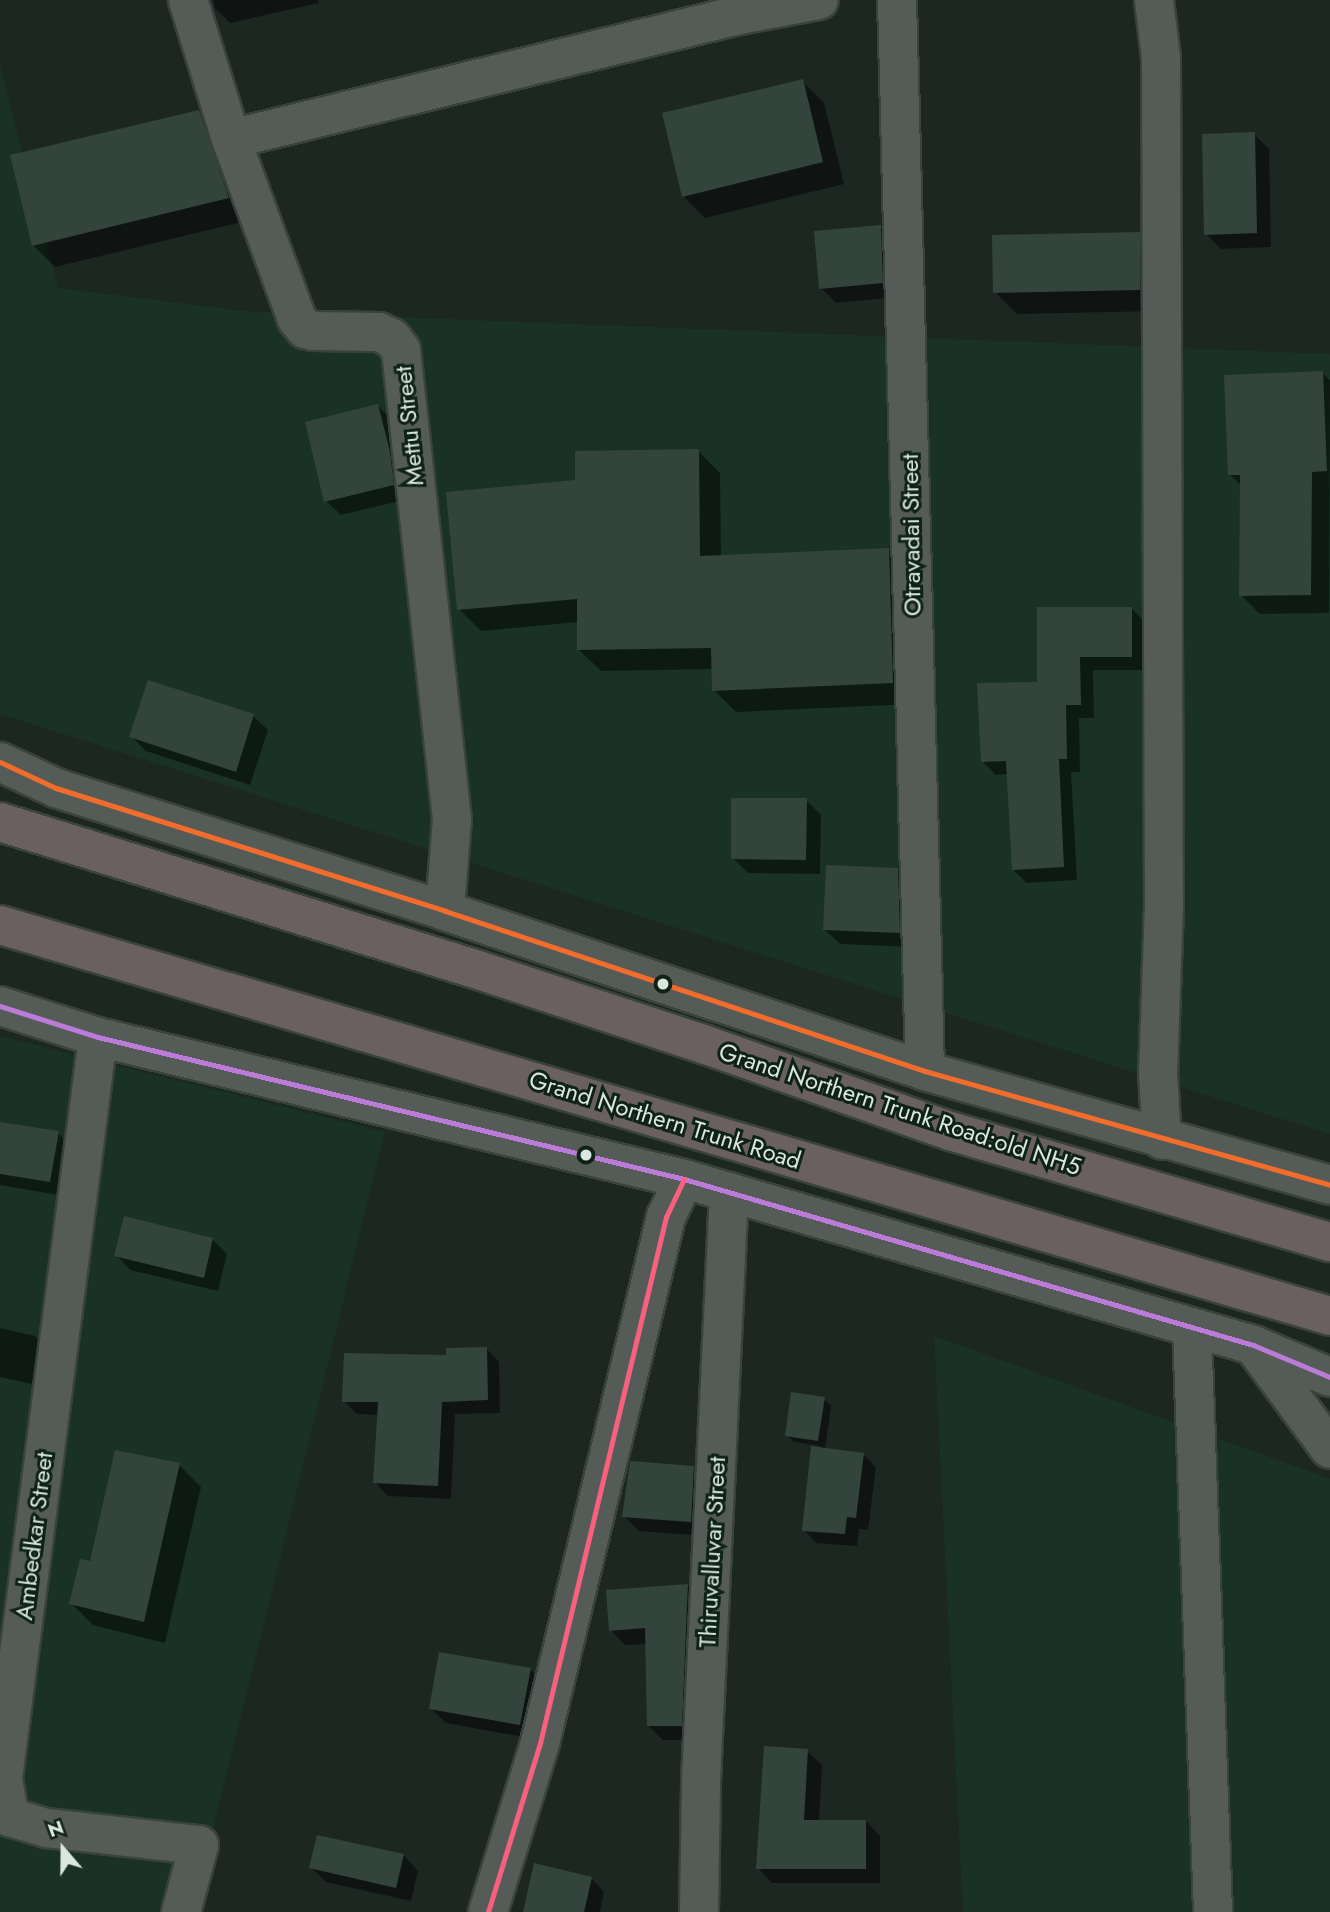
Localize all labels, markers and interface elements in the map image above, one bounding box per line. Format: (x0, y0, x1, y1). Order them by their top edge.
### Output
street label: Mettu Street (388, 365, 430, 487)
street label: Otravadai Street (895, 454, 927, 616)
unlabelled marker (656, 977, 670, 991)
street label: Grand Northern Trunk Road:old NH5 (715, 1037, 1085, 1181)
street label: Grand Northern Trunk Road (526, 1065, 804, 1175)
unlabelled marker (579, 1148, 593, 1162)
street label: Ambedkar Street (9, 1450, 59, 1622)
street label: Thiruvalluvar Street (693, 1456, 731, 1648)
north arrow (28, 1814, 98, 1884)
text: N (44, 1814, 67, 1844)

